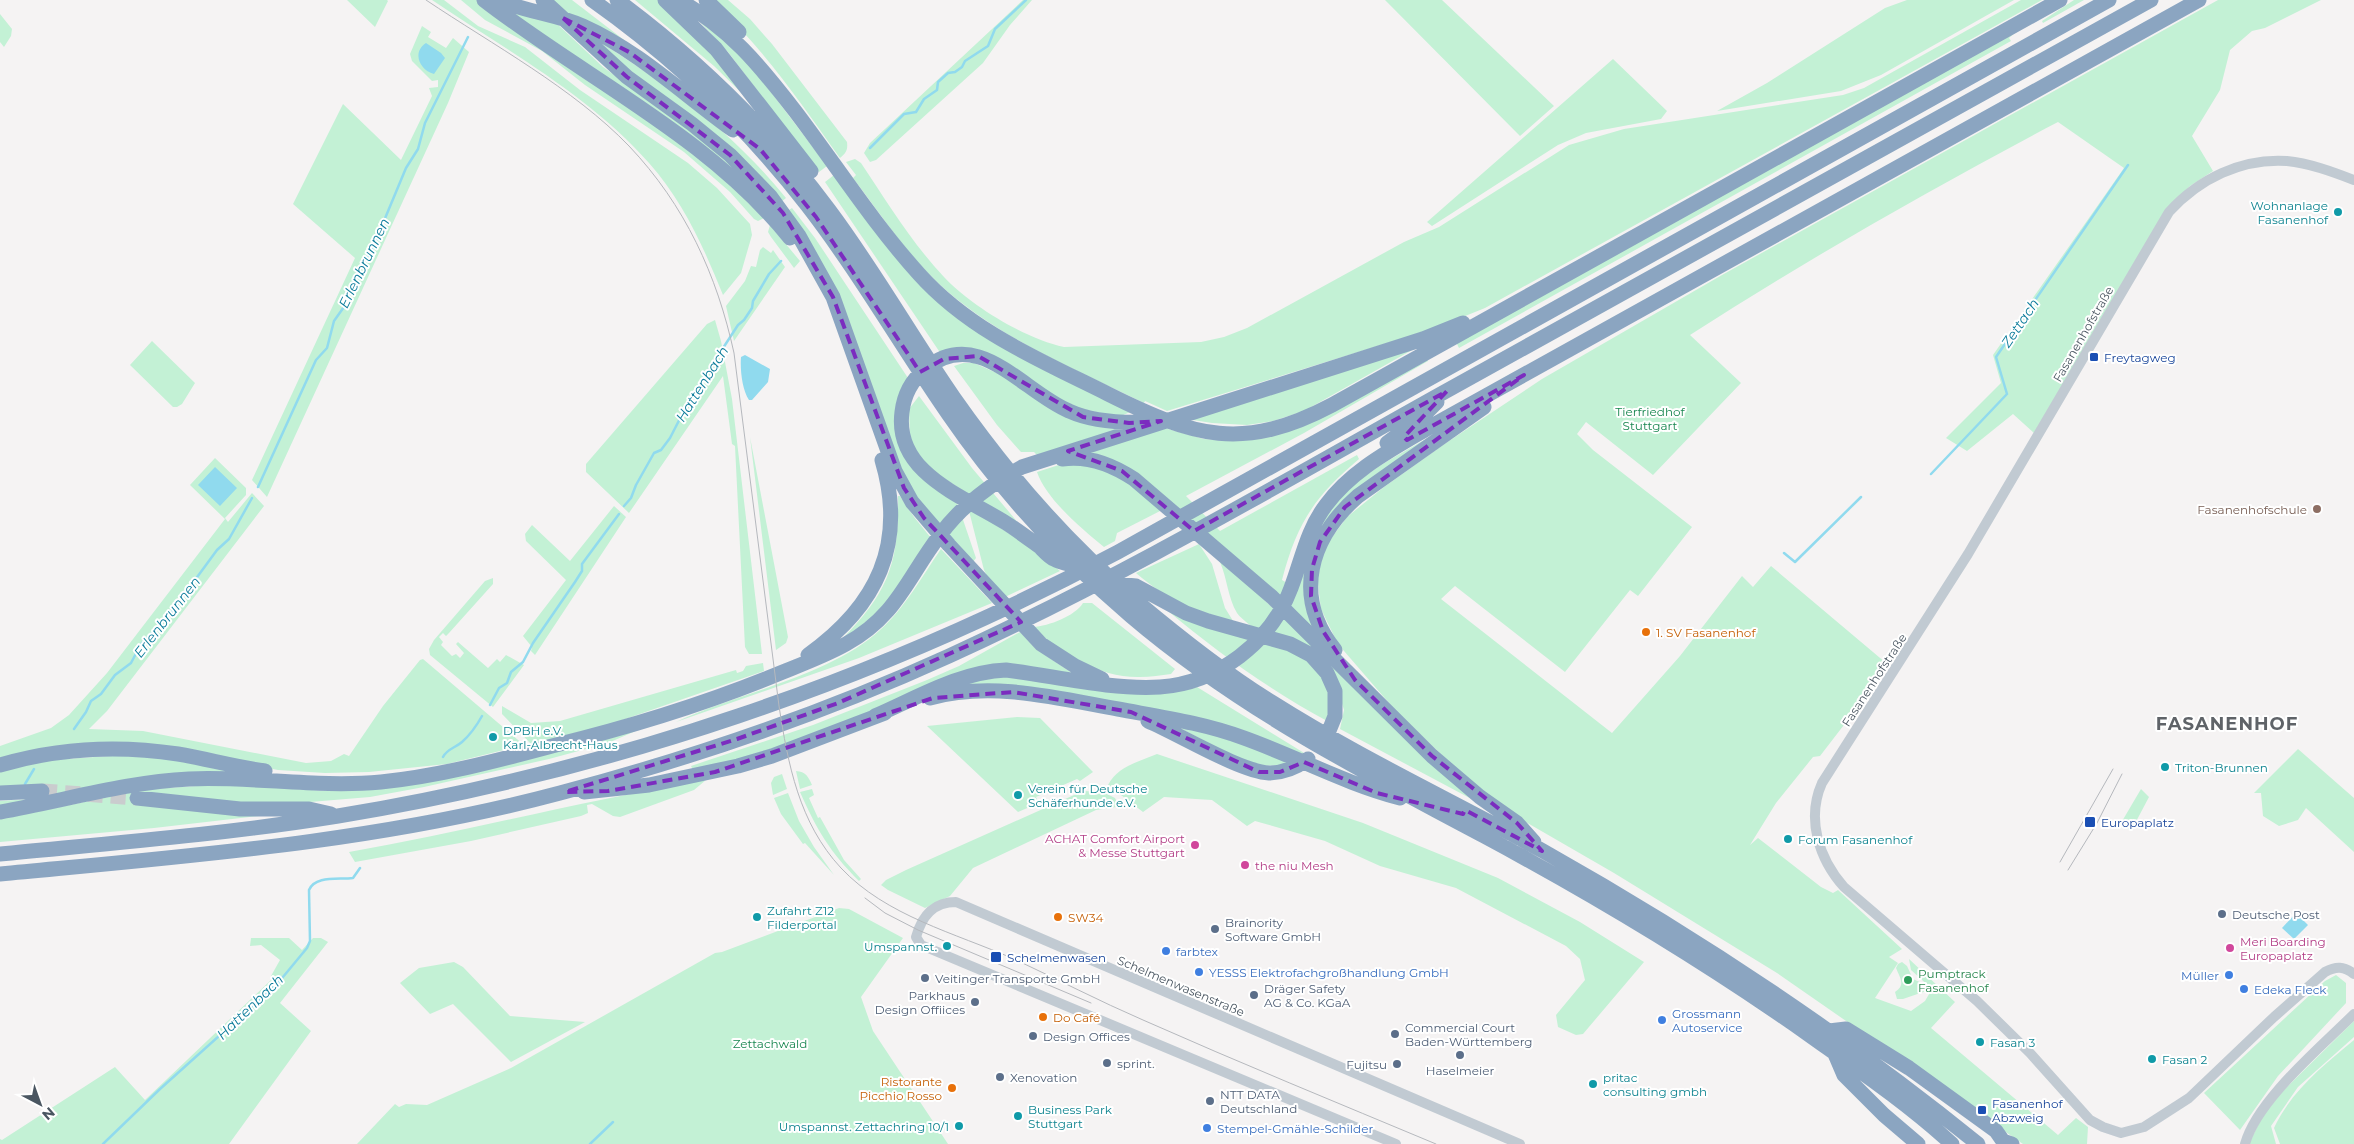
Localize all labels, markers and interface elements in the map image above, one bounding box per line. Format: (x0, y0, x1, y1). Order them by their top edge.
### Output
place label: Wohnanlage Fasanenhof (2251, 198, 2329, 227)
marker: Wohnanlage Fasanenhof (2332, 206, 2344, 218)
water label: Erlenbrunnen (334, 215, 394, 311)
street label: Fasanenhofstraße (2050, 284, 2116, 384)
water label: Zettach (1997, 295, 2043, 352)
water label: Hattenbach (672, 343, 732, 425)
place label: Freytagweg (2104, 350, 2176, 365)
marker: Freytagweg (2088, 351, 2100, 363)
park label: Tierfriedhof Stuttgart (1615, 404, 1686, 433)
place label: Fasanenhofschule (2197, 502, 2307, 517)
marker: Fasanenhofschule (2311, 503, 2323, 515)
water label: Erlenbrunnen (130, 573, 204, 661)
place label: 1. SV Fasanenhof (1656, 625, 1756, 640)
marker: 1. SV Fasanenhof (1640, 626, 1652, 638)
street label: Fasanenhofstraße (1838, 631, 1910, 729)
district label: FASANENHOF (2156, 713, 2298, 735)
place label: DPBH e.V. Karl-Albrecht-Haus (503, 723, 618, 752)
marker: DPBH e.V. Karl-Albrecht-Haus (487, 731, 499, 743)
place label: Triton-Brunnen (2175, 760, 2268, 775)
marker: Triton-Brunnen (2159, 761, 2171, 773)
place label: Verein für Deutsche Schäferhunde e.V. (1028, 781, 1147, 810)
marker: Verein für Deutsche Schäferhunde e.V. (1012, 789, 1024, 801)
marker: Europaplatz (2083, 815, 2097, 829)
place label: Europaplatz (2101, 815, 2174, 830)
place label: ACHAT Comfort Airport & Messe Stuttgart (1045, 831, 1185, 860)
place label: Forum Fasanenhof (1798, 832, 1913, 847)
marker: Forum Fasanenhof (1782, 833, 1794, 845)
marker: ACHAT Comfort Airport & Messe Stuttgart (1189, 839, 1201, 851)
place label: the niu Mesh (1255, 858, 1334, 873)
marker: the niu Mesh (1239, 859, 1251, 871)
place label: Zufahrt Z12 Filderportal (767, 903, 837, 932)
place label: Deutsche Post (2232, 907, 2320, 922)
marker: Deutsche Post (2216, 908, 2228, 920)
place label: SW34 (1068, 910, 1103, 925)
marker: Zufahrt Z12 Filderportal (751, 911, 763, 923)
marker: SW34 (1052, 911, 1064, 923)
place label: Brainority Software GmbH (1225, 915, 1321, 944)
marker: Brainority Software GmbH (1209, 923, 1221, 935)
place label: Meri Boarding Europaplatz (2240, 934, 2326, 963)
place label: Umspannst. (864, 939, 937, 954)
marker: Umspannst. (941, 940, 953, 952)
marker: Meri Boarding Europaplatz (2224, 942, 2236, 954)
place label: farbtex (1176, 944, 1219, 959)
marker: farbtex (1160, 945, 1172, 957)
marker: Schelmenwasen (989, 950, 1003, 964)
place label: Schelmenwasen (1007, 950, 1106, 965)
street label: Schelmenwasenstraße (1115, 952, 1247, 1020)
place label: YESSS Elektrofachgroßhandlung GmbH (1209, 965, 1449, 980)
marker: YESSS Elektrofachgroßhandlung GmbH (1193, 966, 1205, 978)
place label: Pumptrack Fasanenhof (1918, 966, 1989, 995)
place label: Müller (2181, 968, 2219, 983)
marker: Müller (2223, 969, 2235, 981)
water label: Hattenbach (213, 971, 287, 1043)
place label: Veitinger Transporte GmbH (935, 971, 1100, 986)
marker: Veitinger Transporte GmbH (919, 972, 931, 984)
marker: Pumptrack Fasanenhof (1902, 974, 1914, 986)
place label: Dräger Safety AG & Co. KGaA (1264, 981, 1351, 1010)
place label: Edeka Fleck (2254, 982, 2327, 997)
marker: Edeka Fleck (2238, 983, 2250, 995)
place label: Parkhaus Design Offiices (875, 988, 965, 1017)
marker: Dräger Safety AG & Co. KGaA (1248, 989, 1260, 1001)
marker: Parkhaus Design Offiices (969, 996, 981, 1008)
place label: Grossmann Autoservice (1672, 1006, 1742, 1035)
place label: Do Café (1053, 1010, 1100, 1025)
marker: Do Café (1037, 1011, 1049, 1023)
marker: Grossmann Autoservice (1656, 1014, 1668, 1026)
place label: Commercial Court Baden-Württemberg (1405, 1020, 1533, 1049)
marker: Commercial Court Baden-Württemberg (1389, 1028, 1401, 1040)
place label: Design Offices (1043, 1029, 1130, 1044)
marker: Design Offices (1027, 1030, 1039, 1042)
place label: Fasan 3 (1990, 1035, 2036, 1050)
park label: Zettachwald (733, 1036, 807, 1051)
marker: Fasan 3 (1974, 1036, 1986, 1048)
marker: Haselmeier (1454, 1049, 1466, 1061)
place label: Fasan 2 (2162, 1052, 2208, 1067)
marker: Fasan 2 (2146, 1053, 2158, 1065)
place label: sprint. (1117, 1056, 1155, 1071)
marker: sprint. (1101, 1057, 1113, 1069)
place label: Fujitsu (1346, 1057, 1387, 1072)
marker: Fujitsu (1391, 1058, 1403, 1070)
place label: Haselmeier (1426, 1063, 1494, 1078)
place label: Xenovation (1010, 1070, 1077, 1085)
place label: pritac consulting gmbh (1603, 1070, 1707, 1099)
marker: Xenovation (994, 1071, 1006, 1083)
place label: Ristorante Picchio Rosso (859, 1074, 942, 1103)
marker: pritac consulting gmbh (1587, 1078, 1599, 1090)
north arrow (15, 1079, 65, 1129)
marker: Ristorante Picchio Rosso (946, 1082, 958, 1094)
place label: NTT DATA Deutschland (1220, 1087, 1297, 1116)
marker: NTT DATA Deutschland (1204, 1095, 1216, 1107)
place label: Fasanenhof Abzweig (1992, 1096, 2063, 1125)
place label: Business Park Stuttgart (1028, 1102, 1113, 1131)
text: N (38, 1103, 59, 1124)
marker: Fasanenhof Abzweig (1976, 1104, 1988, 1116)
marker: Business Park Stuttgart (1012, 1110, 1024, 1122)
place label: Umspannst. Zettachring 10/1 (779, 1119, 949, 1134)
marker: Umspannst. Zettachring 10/1 (953, 1120, 965, 1132)
place label: Stempel-Gmähle-Schilder (1217, 1121, 1373, 1136)
marker: Stempel-Gmähle-Schilder (1201, 1122, 1213, 1134)

